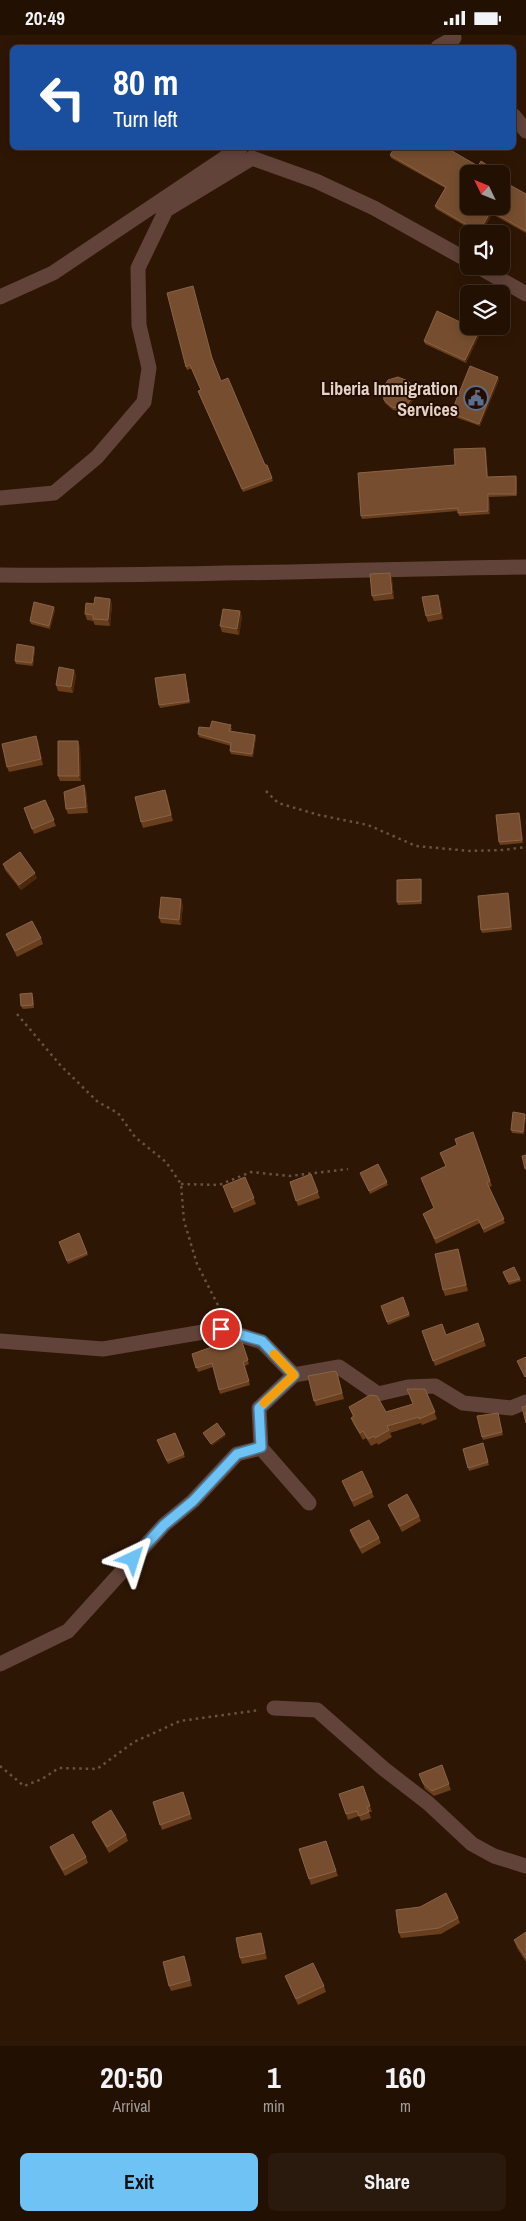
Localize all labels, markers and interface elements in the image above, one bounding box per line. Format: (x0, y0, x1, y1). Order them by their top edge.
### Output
text: 20:49 (25, 5, 65, 31)
text: 80 m (113, 59, 178, 106)
icon: left (30, 65, 95, 130)
text: Turn left (113, 104, 178, 134)
north arrow (460, 165, 510, 215)
map controls (460, 165, 510, 335)
button: sound (460, 225, 510, 275)
button: layers (460, 285, 510, 335)
place label: Liberia Immigration Services (321, 376, 458, 422)
public building icon: Liberia Immigration Services (463, 385, 489, 411)
pin (200, 1308, 242, 1350)
icon: arrive (207, 1315, 235, 1343)
position arrow (106, 1532, 158, 1584)
text: 20:50 (100, 2057, 163, 2097)
text: 1 (267, 2057, 281, 2097)
text: 160 (385, 2057, 426, 2097)
text: Arrival (113, 2095, 150, 2117)
text: min (263, 2095, 285, 2117)
text: m (400, 2095, 411, 2117)
button: Exit (20, 2153, 258, 2211)
button: Share (268, 2153, 506, 2211)

